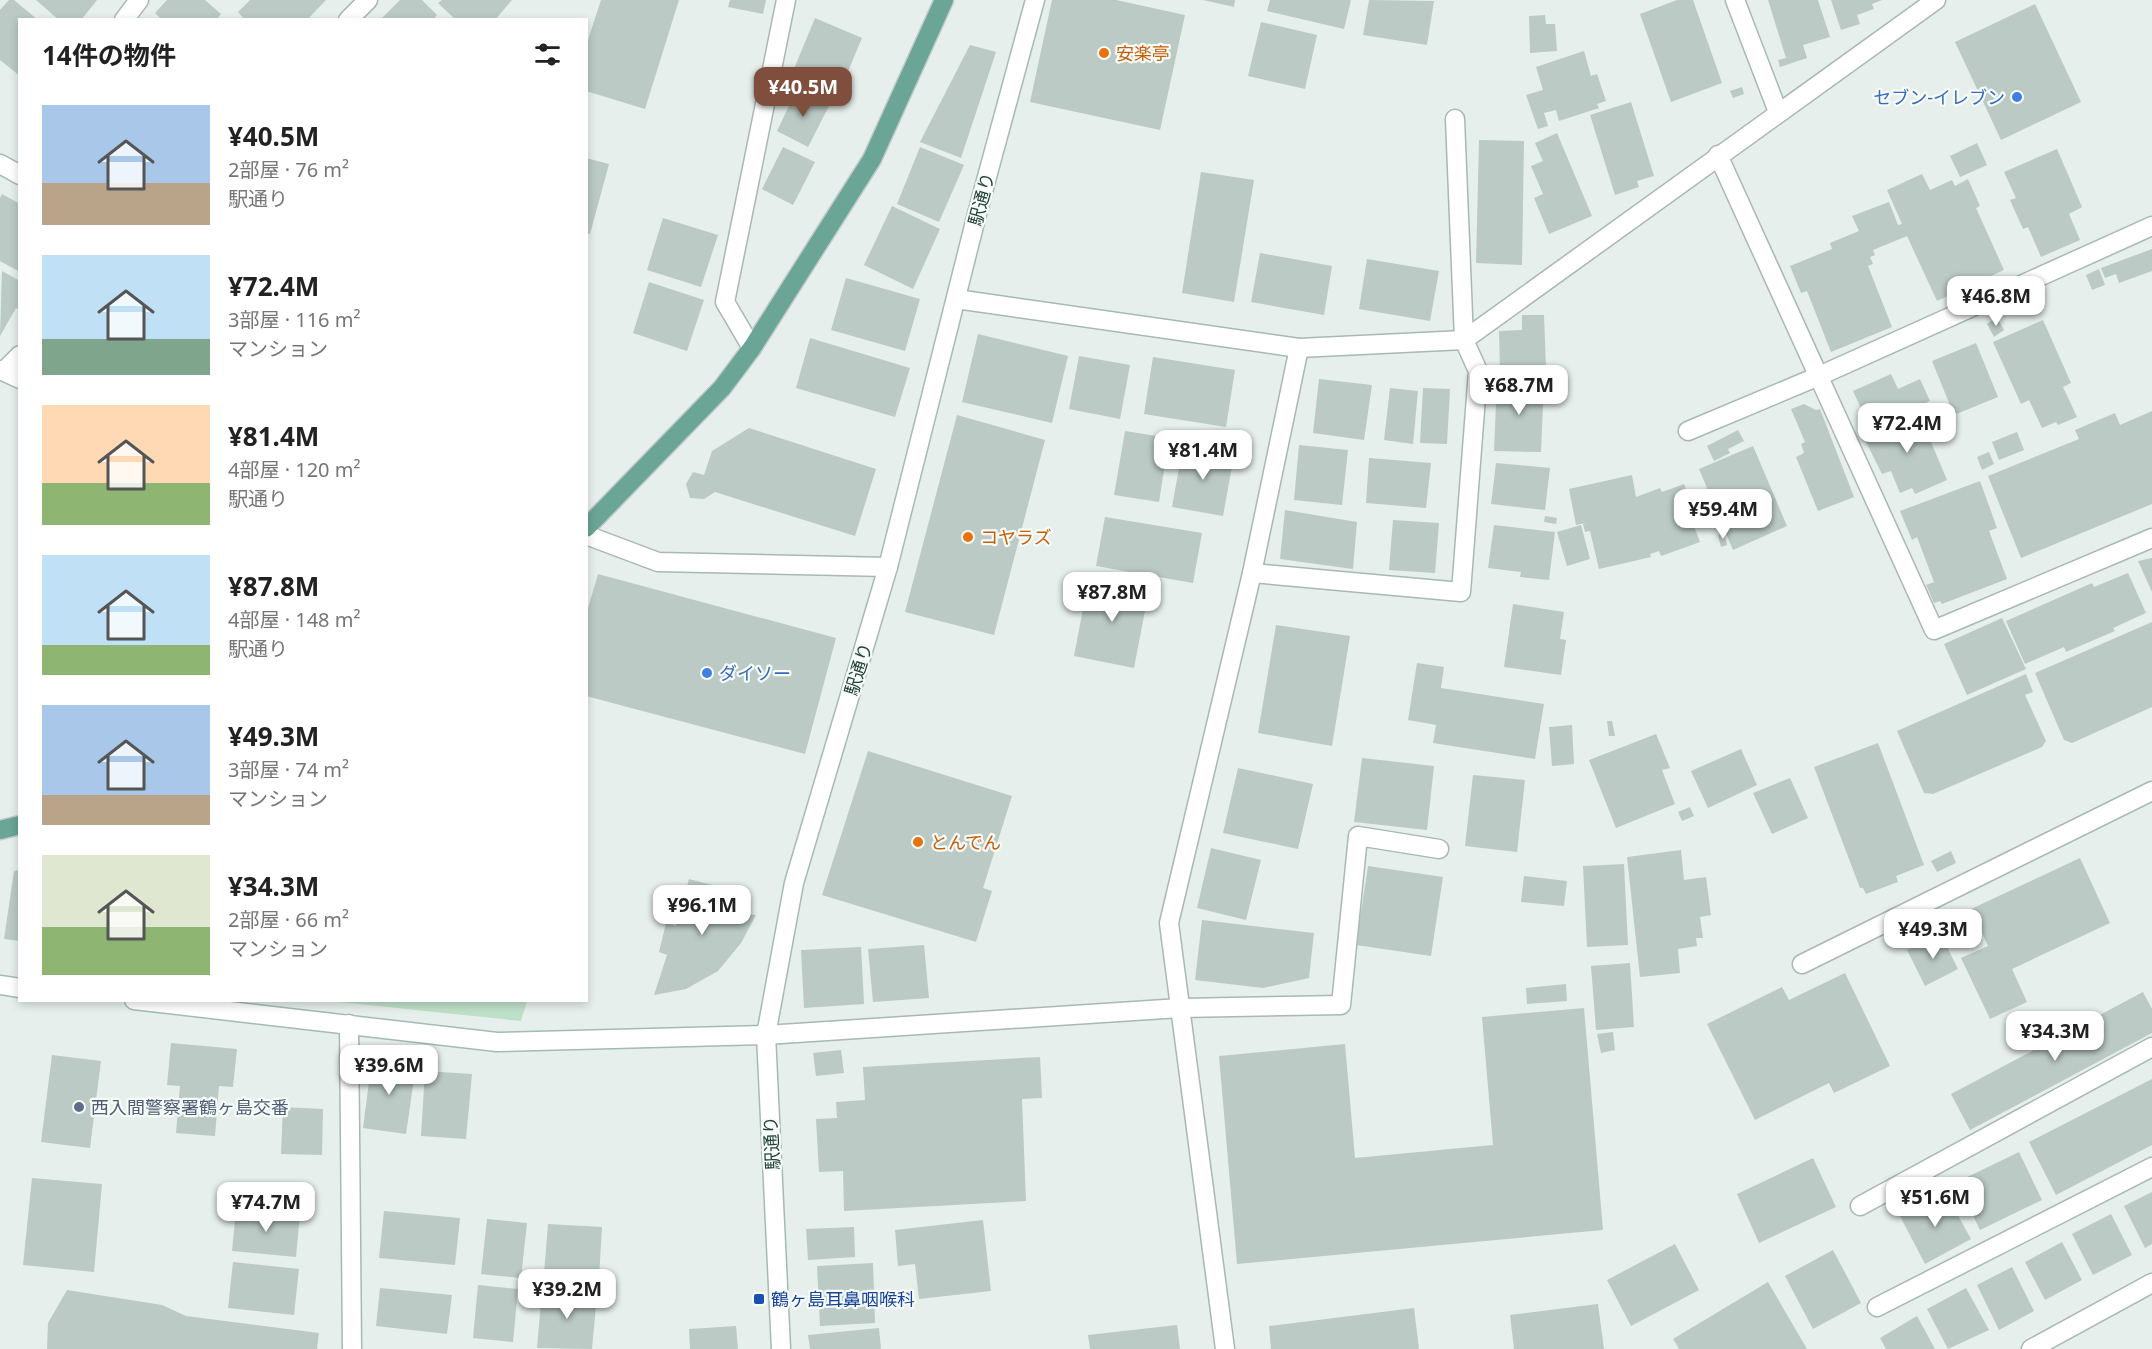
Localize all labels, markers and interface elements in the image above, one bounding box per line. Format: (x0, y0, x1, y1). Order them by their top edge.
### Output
text: 14件の物件 (42, 37, 176, 73)
icon: filters (531, 38, 564, 71)
place label: 安楽亭 (1116, 41, 1170, 65)
marker: 安楽亭 (1097, 46, 1111, 60)
pin: ¥40.5M (754, 67, 852, 118)
text: ¥40.5M (768, 73, 838, 100)
place label: セブン-イレブン (1873, 85, 2005, 109)
marker: セブン-イレブン (2010, 90, 2024, 104)
text: ¥40.5M (228, 118, 319, 154)
icon: home (90, 129, 162, 201)
text: 2部屋 · 76 m² (228, 156, 349, 183)
street label: 駅通り (962, 170, 1000, 228)
text: 駅通り (228, 185, 288, 212)
text: ¥72.4M (228, 268, 319, 304)
pin: ¥46.8M (1947, 276, 2045, 327)
icon: home (90, 279, 162, 351)
text: ¥46.8M (1961, 282, 2031, 309)
text: 3部屋 · 116 m² (228, 306, 360, 333)
text: マンション (228, 335, 328, 362)
pin: ¥68.7M (1470, 365, 1568, 416)
text: ¥68.7M (1484, 371, 1554, 398)
pin: ¥72.4M (1858, 403, 1956, 454)
text: ¥72.4M (1872, 409, 1942, 436)
text: ¥81.4M (228, 418, 319, 454)
icon: home (90, 429, 162, 501)
pin: ¥81.4M (1154, 430, 1252, 481)
text: ¥81.4M (1168, 436, 1238, 463)
text: 4部屋 · 120 m² (228, 456, 360, 483)
text: 駅通り (228, 485, 288, 512)
pin: ¥59.4M (1674, 489, 1772, 540)
text: ¥59.4M (1688, 495, 1758, 522)
place label: コヤラズ (980, 525, 1052, 549)
marker: コヤラズ (961, 530, 975, 544)
text: ¥87.8M (228, 568, 319, 604)
pin: ¥87.8M (1063, 572, 1161, 623)
text: ¥87.8M (1077, 578, 1147, 605)
icon: home (90, 579, 162, 651)
text: 4部屋 · 148 m² (228, 606, 360, 633)
text: 駅通り (228, 635, 288, 662)
street label: 駅通り (839, 640, 877, 698)
place label: ダイソー (719, 661, 791, 685)
marker: ダイソー (700, 666, 714, 680)
text: ¥49.3M (228, 718, 319, 754)
icon: home (90, 729, 162, 801)
text: 3部屋 · 74 m² (228, 756, 349, 783)
text: マンション (228, 785, 328, 812)
place label: とんでん (930, 830, 1001, 854)
marker: とんでん (911, 835, 925, 849)
text: ¥34.3M (228, 868, 319, 904)
icon: home (90, 879, 162, 951)
pin: ¥96.1M (653, 885, 751, 936)
text: ¥96.1M (667, 891, 737, 918)
text: 2部屋 · 66 m² (228, 906, 349, 933)
pin: ¥49.3M (1884, 909, 1982, 960)
text: ¥49.3M (1898, 915, 1968, 942)
text: マンション (228, 935, 328, 962)
pin: ¥34.3M (2006, 1011, 2104, 1062)
text: ¥34.3M (2020, 1017, 2090, 1044)
pin: ¥39.6M (340, 1045, 438, 1096)
text: ¥39.6M (354, 1051, 424, 1078)
place label: 西入間警察署鶴ヶ島交番 (91, 1095, 289, 1119)
marker: 西入間警察署鶴ヶ島交番 (72, 1100, 86, 1114)
street label: 駅通り (758, 1115, 784, 1171)
pin: ¥51.6M (1886, 1177, 1984, 1228)
pin: ¥74.7M (217, 1182, 315, 1233)
text: ¥51.6M (1900, 1183, 1970, 1210)
text: ¥74.7M (231, 1188, 301, 1215)
pin: ¥39.2M (518, 1269, 616, 1320)
text: ¥39.2M (532, 1275, 602, 1302)
place label: 鶴ヶ島耳鼻咽喉科 (771, 1287, 915, 1311)
marker: 鶴ヶ島耳鼻咽喉科 (752, 1292, 766, 1306)

